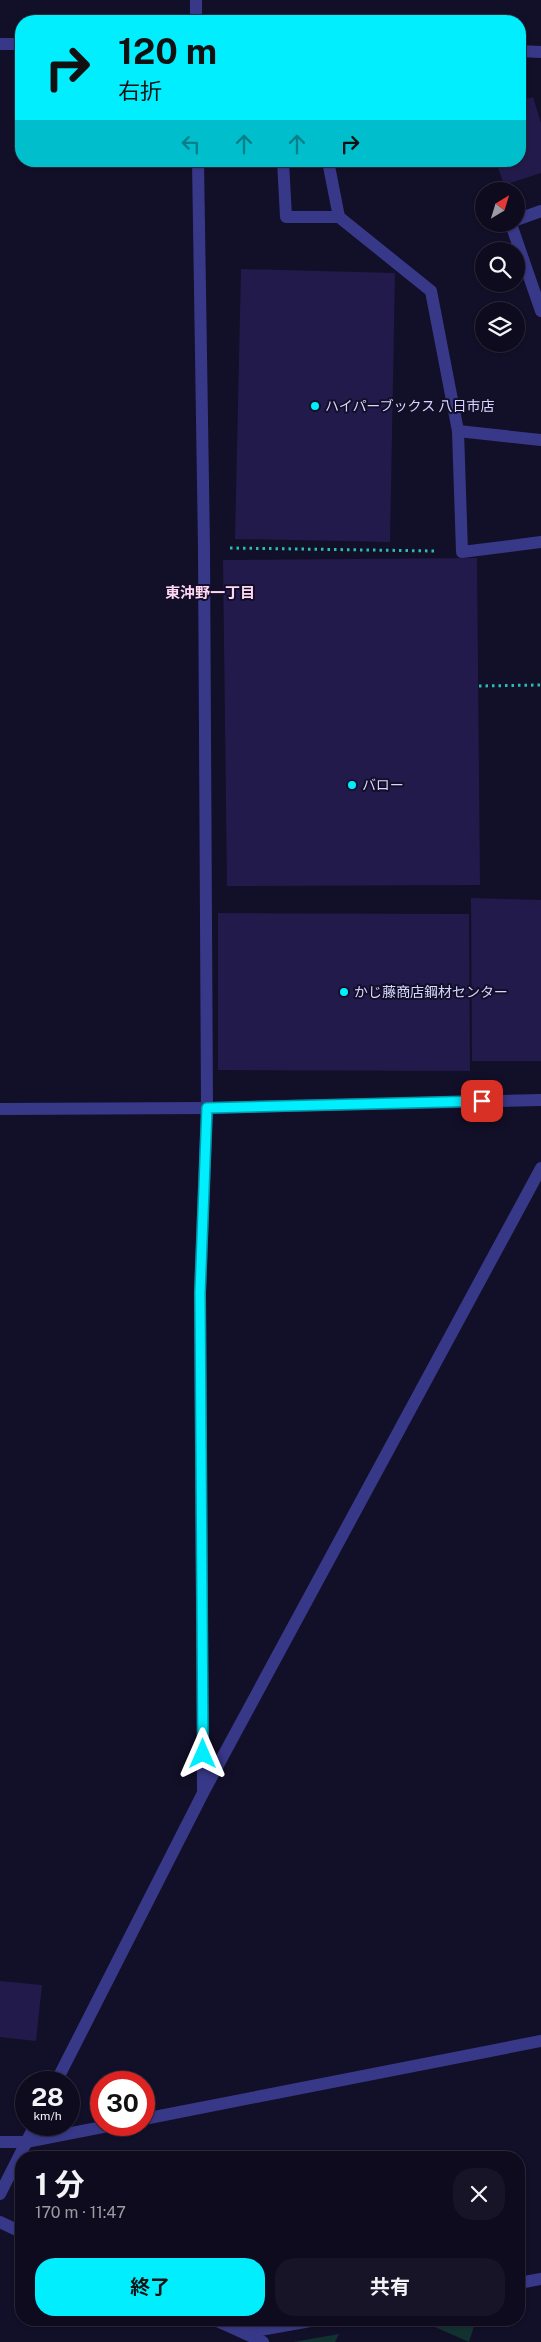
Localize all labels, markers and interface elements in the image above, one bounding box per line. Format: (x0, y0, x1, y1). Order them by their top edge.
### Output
text: 120 m (118, 31, 217, 72)
icon: right (35, 35, 100, 100)
text: 右折 (118, 78, 162, 104)
icon: left (177, 130, 205, 158)
icon: ahead (230, 130, 258, 158)
icon: ahead (283, 130, 311, 158)
icon: right (336, 130, 364, 158)
north arrow (475, 182, 525, 232)
map controls (475, 182, 525, 352)
button: search (475, 242, 525, 292)
button: layers (475, 302, 525, 352)
place label: ハイパーブックス 八日市店 (325, 398, 495, 414)
marker: ハイパーブックス 八日市店 (309, 400, 321, 412)
district label: 東沖野一丁目 (165, 584, 255, 601)
place label: バロー (362, 777, 404, 793)
marker: バロー (346, 779, 358, 791)
place label: かじ藤商店鋼材センター (354, 984, 508, 1000)
marker: かじ藤商店鋼材センター (338, 986, 350, 998)
pin (461, 1080, 503, 1122)
icon: arrive (468, 1087, 496, 1115)
position arrow (176, 1727, 228, 1779)
speed limit sign: 30 (90, 2071, 155, 2136)
text: 28 (31, 2082, 64, 2112)
text: km/h (33, 2109, 62, 2123)
text: 1 分 (35, 2166, 85, 2202)
button: close (453, 2168, 505, 2220)
text: 170 m · 11:47 (35, 2203, 126, 2222)
button: 終了 (35, 2258, 265, 2316)
button: 共有 (275, 2258, 505, 2316)

